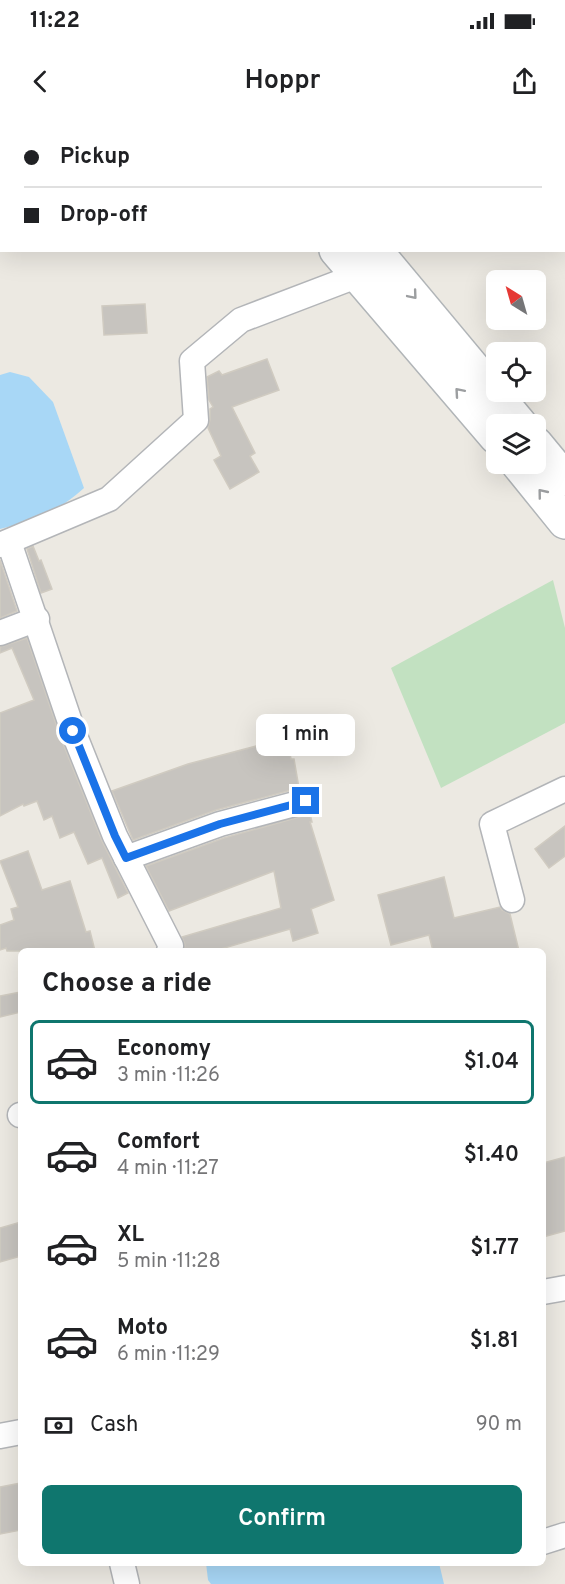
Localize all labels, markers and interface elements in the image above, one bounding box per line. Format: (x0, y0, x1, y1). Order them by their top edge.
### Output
text: 11:22 (30, 8, 80, 35)
text: Hoppr (245, 64, 320, 98)
icon: back (24, 65, 57, 98)
icon: share (508, 65, 541, 98)
text: Pickup (60, 144, 130, 171)
text: Drop-off (60, 202, 147, 229)
north arrow (486, 270, 546, 330)
map controls (486, 270, 546, 474)
one-way arrow (406, 288, 417, 299)
button: locate (486, 342, 546, 402)
one-way arrow (455, 388, 466, 399)
button: layers (486, 414, 546, 474)
one-way arrow (538, 488, 549, 499)
callout: 1 min (256, 714, 356, 756)
route start (59, 717, 86, 744)
text: 1 min (282, 722, 329, 748)
route end (292, 787, 319, 814)
text: Choose a ride (42, 967, 212, 1001)
icon: car (45, 1035, 99, 1089)
text: Economy (117, 1036, 211, 1063)
text: $1.04 (464, 1049, 519, 1076)
text: 3 min · 11:26 (117, 1063, 220, 1089)
icon: car (45, 1128, 99, 1182)
text: Comfort (117, 1129, 200, 1156)
text: $1.40 (464, 1142, 519, 1169)
text: 4 min · 11:27 (117, 1156, 219, 1182)
icon: car (45, 1221, 99, 1275)
text: XL (117, 1222, 144, 1249)
text: $1.77 (470, 1235, 519, 1262)
text: 5 min · 11:28 (117, 1249, 221, 1275)
icon: car (45, 1314, 99, 1368)
text: Moto (117, 1315, 168, 1342)
text: $1.81 (470, 1328, 519, 1355)
text: 6 min · 11:29 (117, 1342, 220, 1368)
icon: cash (42, 1409, 75, 1442)
text: Cash (90, 1412, 139, 1439)
text: 90 m (476, 1412, 522, 1438)
button: Confirm (42, 1485, 522, 1554)

